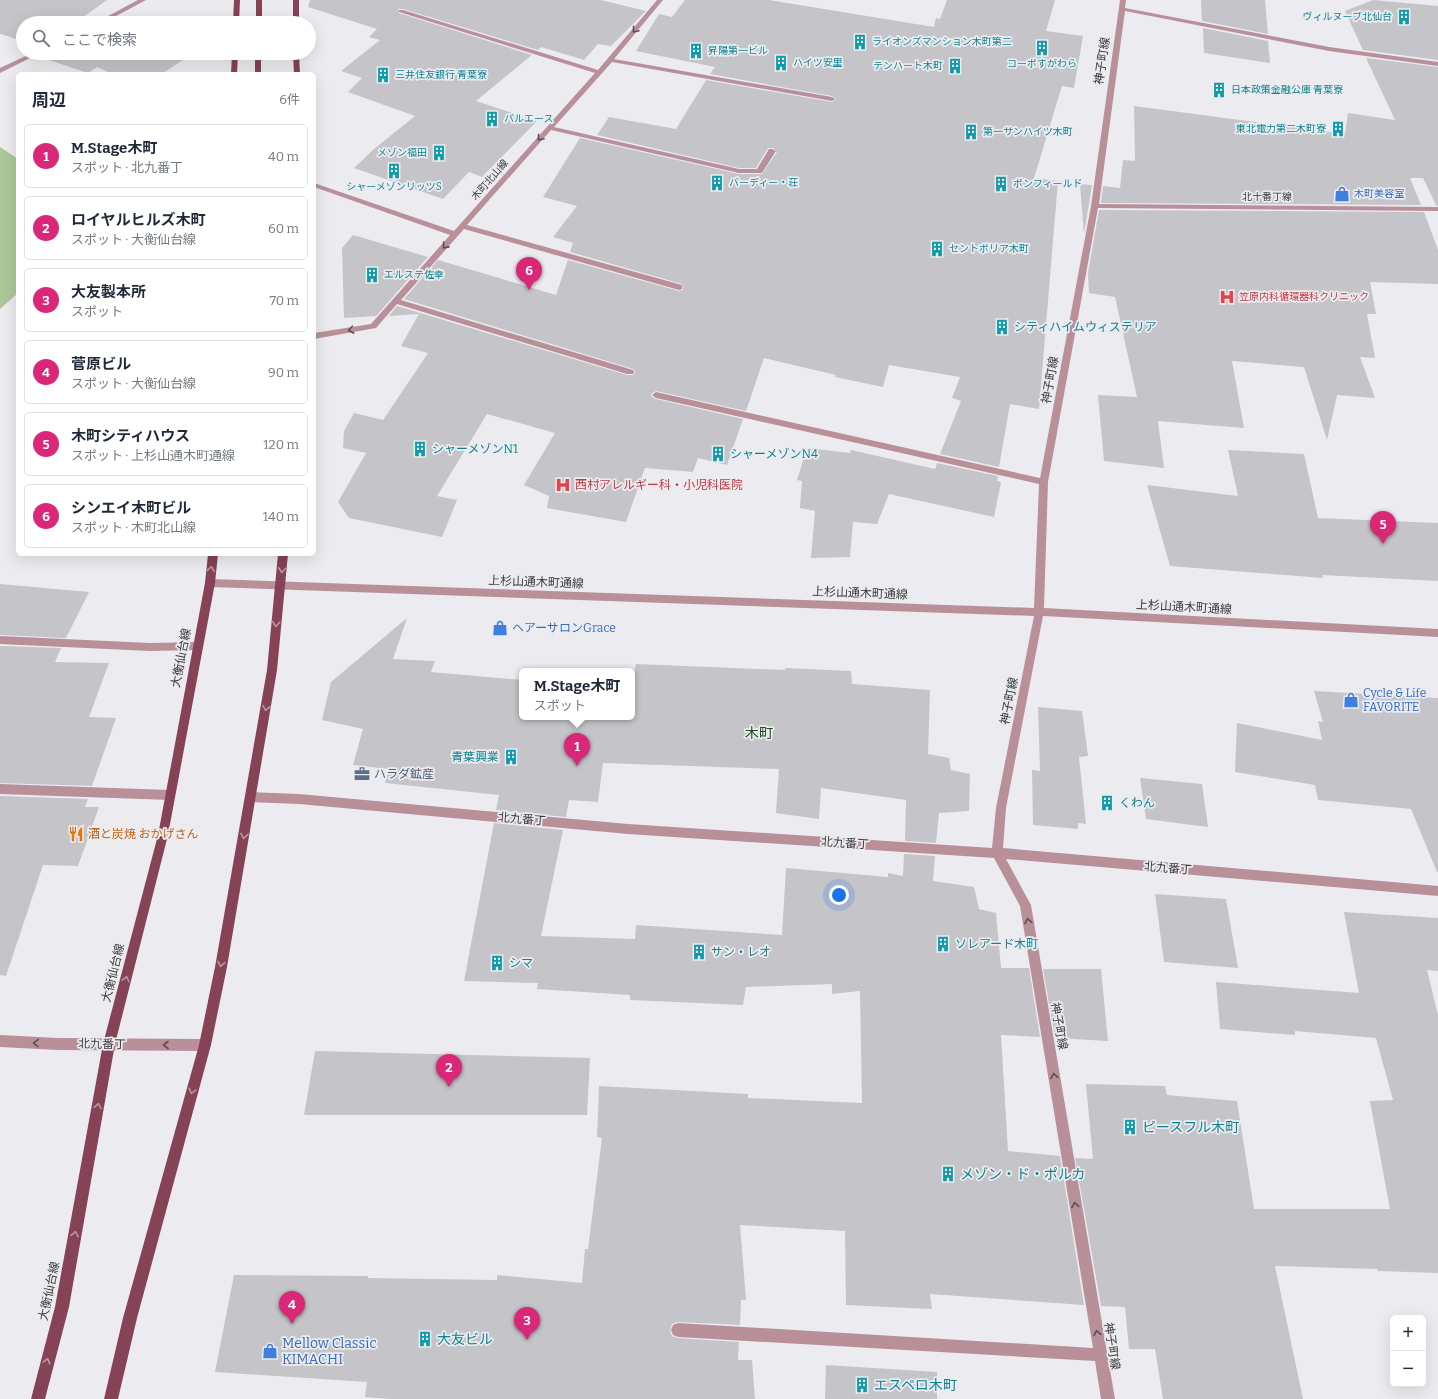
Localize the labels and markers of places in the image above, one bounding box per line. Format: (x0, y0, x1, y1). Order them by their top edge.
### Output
building icon: ヴィルヌーブ北仙台 (1395, 8, 1413, 26)
place label: ヴィルヌーブ北仙台 (1303, 11, 1392, 23)
building icon: ライオンズマンション木町第二 (851, 33, 869, 51)
place label: ライオンズマンション木町第二 (872, 36, 1012, 48)
building icon: コーポすがわら (1033, 39, 1051, 57)
building icon: 昇陽第一ビル (687, 42, 705, 60)
place label: 昇陽第一ビル (708, 45, 768, 57)
building icon: ハイツ安里 (772, 54, 790, 72)
place label: ハイツ安里 (793, 57, 843, 69)
building icon: テンハート木町 (946, 57, 964, 75)
place label: コーポすがわら (1007, 58, 1077, 70)
place label: テンハート木町 (873, 60, 943, 72)
building icon: 三井住友銀行 青葉寮 (374, 66, 392, 84)
place label: 三井住友銀行 青葉寮 (395, 69, 487, 81)
building icon: 日本政策金融公庫 青葉寮 (1210, 81, 1228, 99)
place label: 日本政策金融公庫 青葉寮 (1231, 84, 1343, 96)
building icon: パルエース (483, 110, 501, 128)
place label: パルエース (504, 113, 554, 125)
building icon: 東北電力第二木町寮 (1329, 120, 1347, 138)
building icon: 第一サンハイツ木町 (962, 123, 980, 141)
place label: 東北電力第二木町寮 (1236, 123, 1326, 135)
place label: 第一サンハイツ木町 (983, 126, 1073, 138)
building icon: メゾン福田 (430, 144, 448, 162)
place label: メゾン福田 (377, 147, 427, 159)
building icon: シャーメゾンリッツS (385, 162, 403, 180)
building icon: バーディー・荘 (708, 174, 726, 192)
building icon: ボンフィールド (992, 175, 1010, 193)
place label: バーディー・荘 (729, 177, 798, 189)
place label: ボンフィールド (1013, 178, 1083, 190)
place label: シャーメゾンリッツS (346, 181, 442, 193)
shop icon: 木町美容室 (1333, 185, 1351, 203)
place label: 木町美容室 (1354, 188, 1404, 200)
building icon: セントポリア木町 (928, 240, 946, 258)
place label: セントポリア木町 (949, 243, 1029, 255)
pin: 6 (516, 257, 542, 290)
building icon: エルステ佐幸 (363, 266, 381, 284)
place label: エルステ佐幸 (384, 269, 444, 281)
hospital icon: 笠原内科循環器科クリニック (1218, 288, 1236, 306)
place label: 笠原内科循環器科クリニック (1239, 291, 1369, 303)
building icon: シティハイムウィステリア (993, 318, 1011, 336)
place label: シティハイムウィステリア (1014, 320, 1157, 334)
building icon: シャーメゾンN1 (411, 440, 429, 458)
place label: シャーメゾンN1 (432, 442, 518, 456)
building icon: シャーメゾンN4 (709, 445, 727, 463)
place label: シャーメゾンN4 (730, 447, 818, 461)
hospital icon: 西村アレルギー科・小児科医院 (554, 476, 572, 494)
place label: 西村アレルギー科・小児科医院 (575, 478, 743, 492)
pin: 5 (1370, 511, 1396, 544)
shop icon: ヘアーサロンGrace (491, 619, 509, 637)
place label: ヘアーサロンGrace (512, 621, 616, 635)
place label: Cycle & Life FAVORITE (1363, 686, 1426, 714)
shop icon: Cycle & Life FAVORITE (1342, 691, 1360, 709)
pin: 1 (564, 733, 590, 766)
building icon: 青葉興業 (502, 748, 520, 766)
place label: 青葉興業 (451, 750, 499, 764)
office icon: ハラダ鉱産 (353, 765, 371, 783)
place label: ハラダ鉱産 (374, 767, 434, 781)
building icon: くわん (1098, 794, 1116, 812)
place label: くわん (1119, 796, 1155, 810)
restaurant icon: 酒と炭焼 おかげさん (67, 825, 85, 843)
place label: 酒と炭焼 おかげさん (88, 827, 198, 841)
building icon: ソレアード木町 (934, 935, 952, 953)
place label: ソレアード木町 (955, 937, 1038, 951)
building icon: サン・レオ (690, 943, 708, 961)
place label: サン・レオ (711, 945, 771, 959)
building icon: シマ (488, 954, 506, 972)
place label: シマ (509, 956, 533, 970)
pin: 2 (436, 1054, 462, 1087)
building icon: ピースフル木町 (1121, 1118, 1139, 1136)
place label: ピースフル木町 (1142, 1119, 1239, 1136)
building icon: メゾン・ド・ポルカ (939, 1165, 957, 1183)
place label: メゾン・ド・ポルカ (960, 1166, 1086, 1183)
pin: 4 (279, 1291, 305, 1324)
pin: 3 (514, 1307, 540, 1340)
building icon: 大友ビル (416, 1330, 434, 1348)
place label: 大友ビル (437, 1331, 493, 1348)
place label: Mellow Classic KIMACHI (282, 1335, 377, 1368)
shop icon: Mellow Classic KIMACHI (261, 1342, 279, 1360)
building icon: エスペロ木町 (853, 1376, 871, 1394)
place label: エスペロ木町 (874, 1377, 957, 1394)

